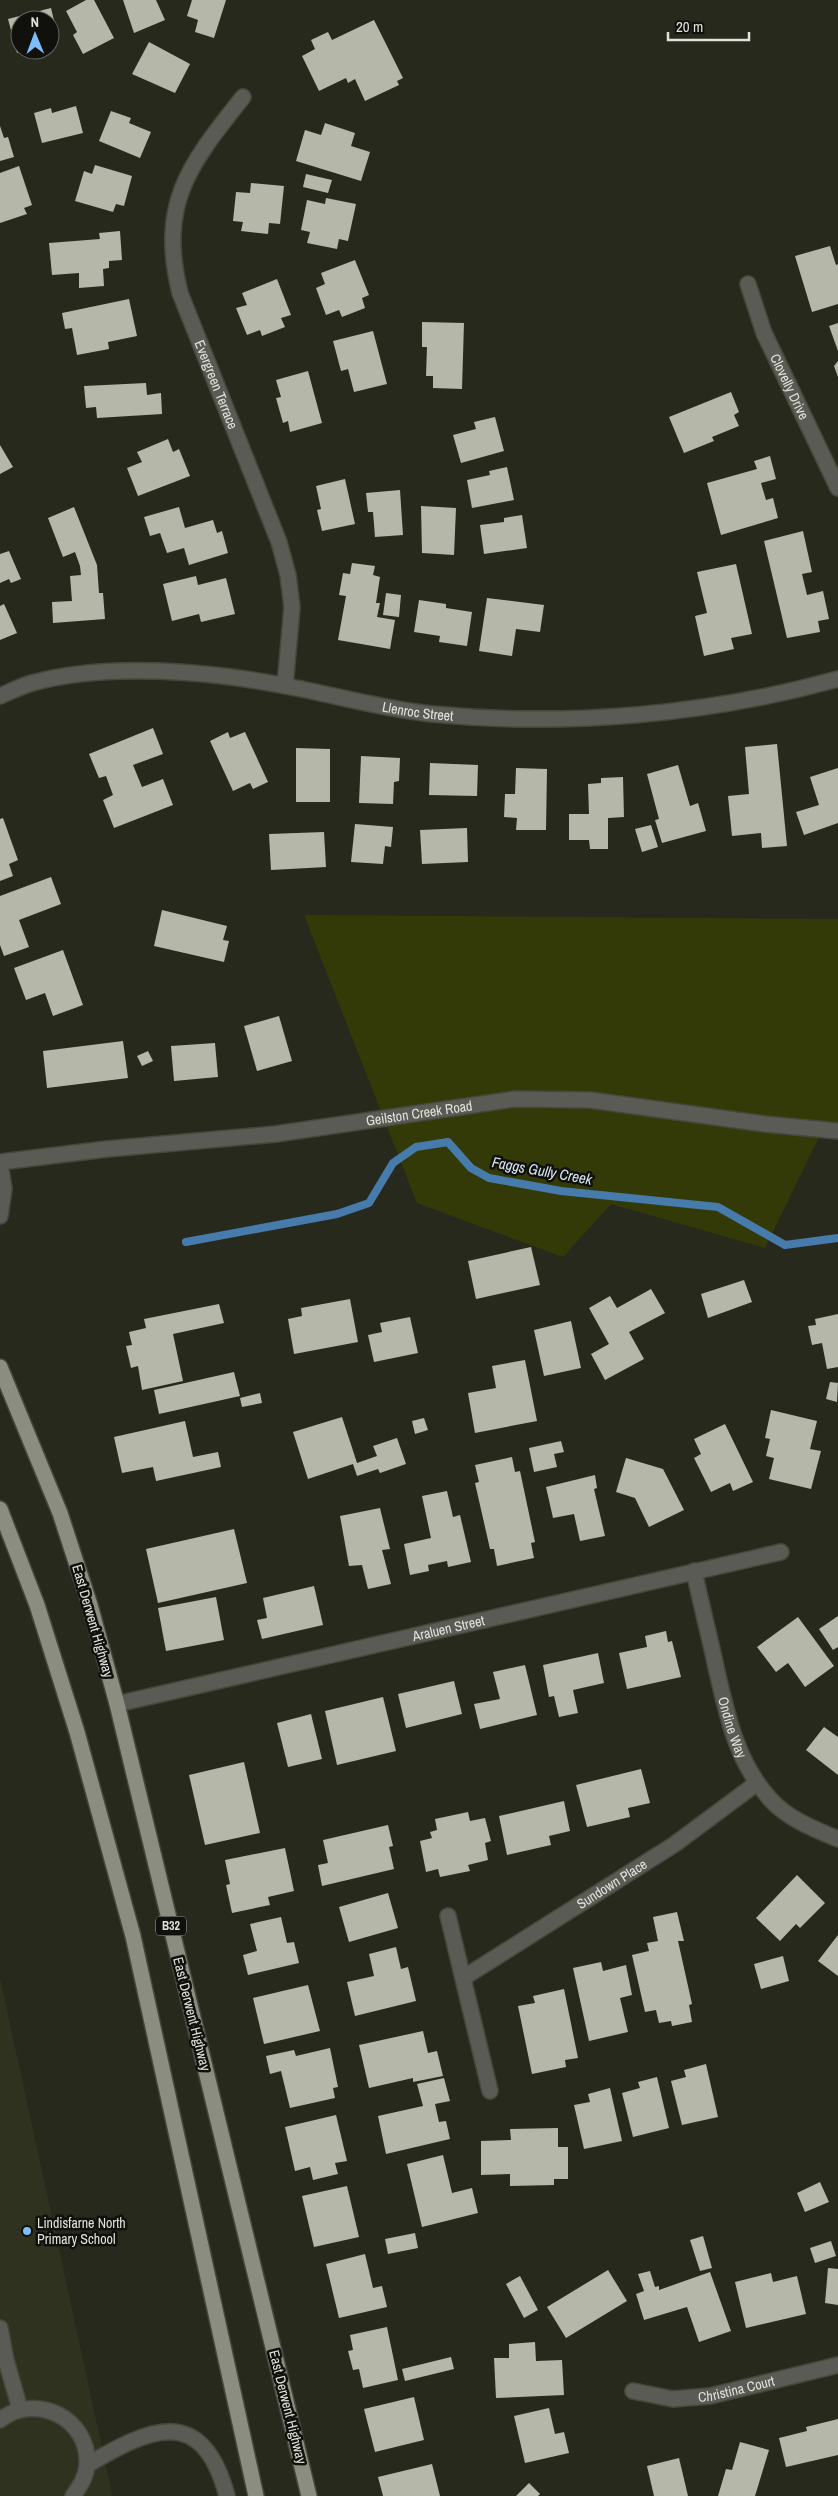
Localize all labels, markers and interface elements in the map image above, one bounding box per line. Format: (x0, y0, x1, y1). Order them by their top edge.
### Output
north arrow (10, 10, 60, 60)
scale bar (668, 10, 749, 42)
text: N (30, 13, 39, 31)
text: 20 m (676, 16, 703, 37)
street label: Evergreen Terrace (191, 337, 242, 432)
street label: Clovelly Drive (766, 351, 813, 423)
street label: Llenroc Street (381, 698, 454, 725)
street label: Geilston Creek Road (365, 1096, 473, 1130)
water label: Faggs Gully Creek (490, 1151, 595, 1190)
street label: East Derwent Highway (68, 1562, 118, 1680)
street label: Araluen Street (410, 1611, 486, 1645)
street label: Ondine Way (714, 1695, 751, 1761)
street label: Sundown Place (573, 1855, 650, 1913)
road number: B32 (156, 1916, 186, 1935)
street label: East Derwent Highway (169, 1955, 215, 2073)
place label: Lindisfarne North Primary School (37, 2214, 126, 2248)
marker: Lindisfarne North Primary School (21, 2225, 33, 2237)
street label: East Derwent Highway (265, 2348, 311, 2466)
street label: Christina Court (697, 2372, 776, 2406)

